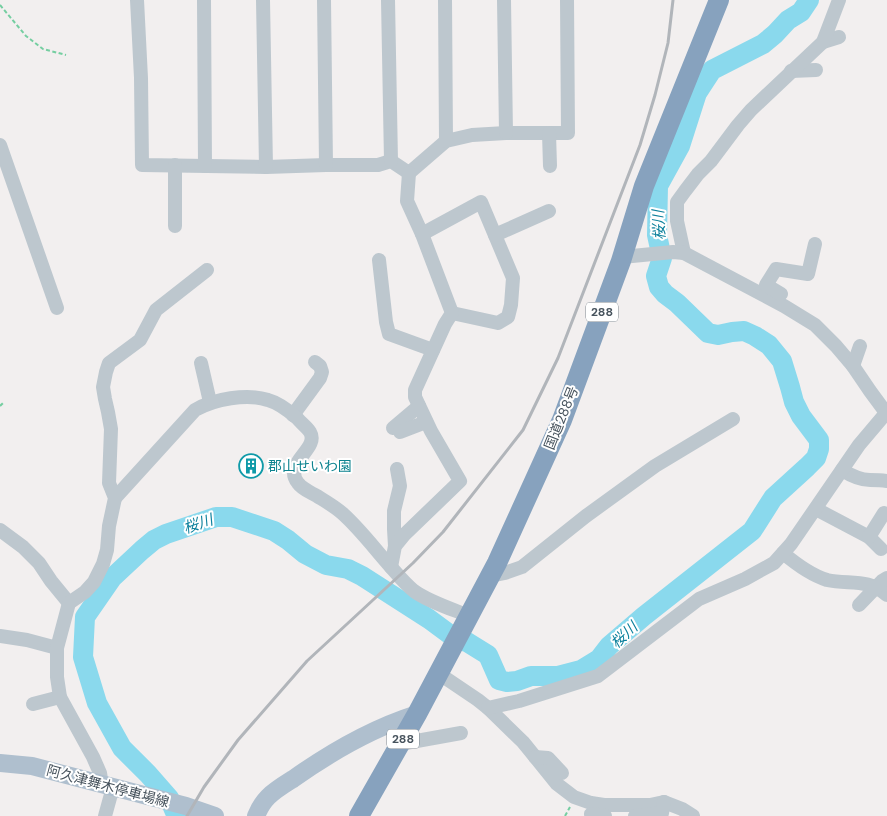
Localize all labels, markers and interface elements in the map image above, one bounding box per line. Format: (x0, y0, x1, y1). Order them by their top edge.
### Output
water label: 桜川 (648, 208, 670, 241)
road number: 288 (586, 302, 618, 322)
street label: 国道288号 (540, 384, 582, 452)
building icon: 郡山せいわ園 (238, 453, 264, 479)
place label: 郡山せいわ園 (268, 457, 352, 475)
water label: 桜川 (181, 509, 217, 538)
water label: 桜川 (606, 616, 643, 653)
road number: 288 (387, 730, 419, 749)
street label: 阿久津舞木停車場線 (45, 761, 171, 811)

